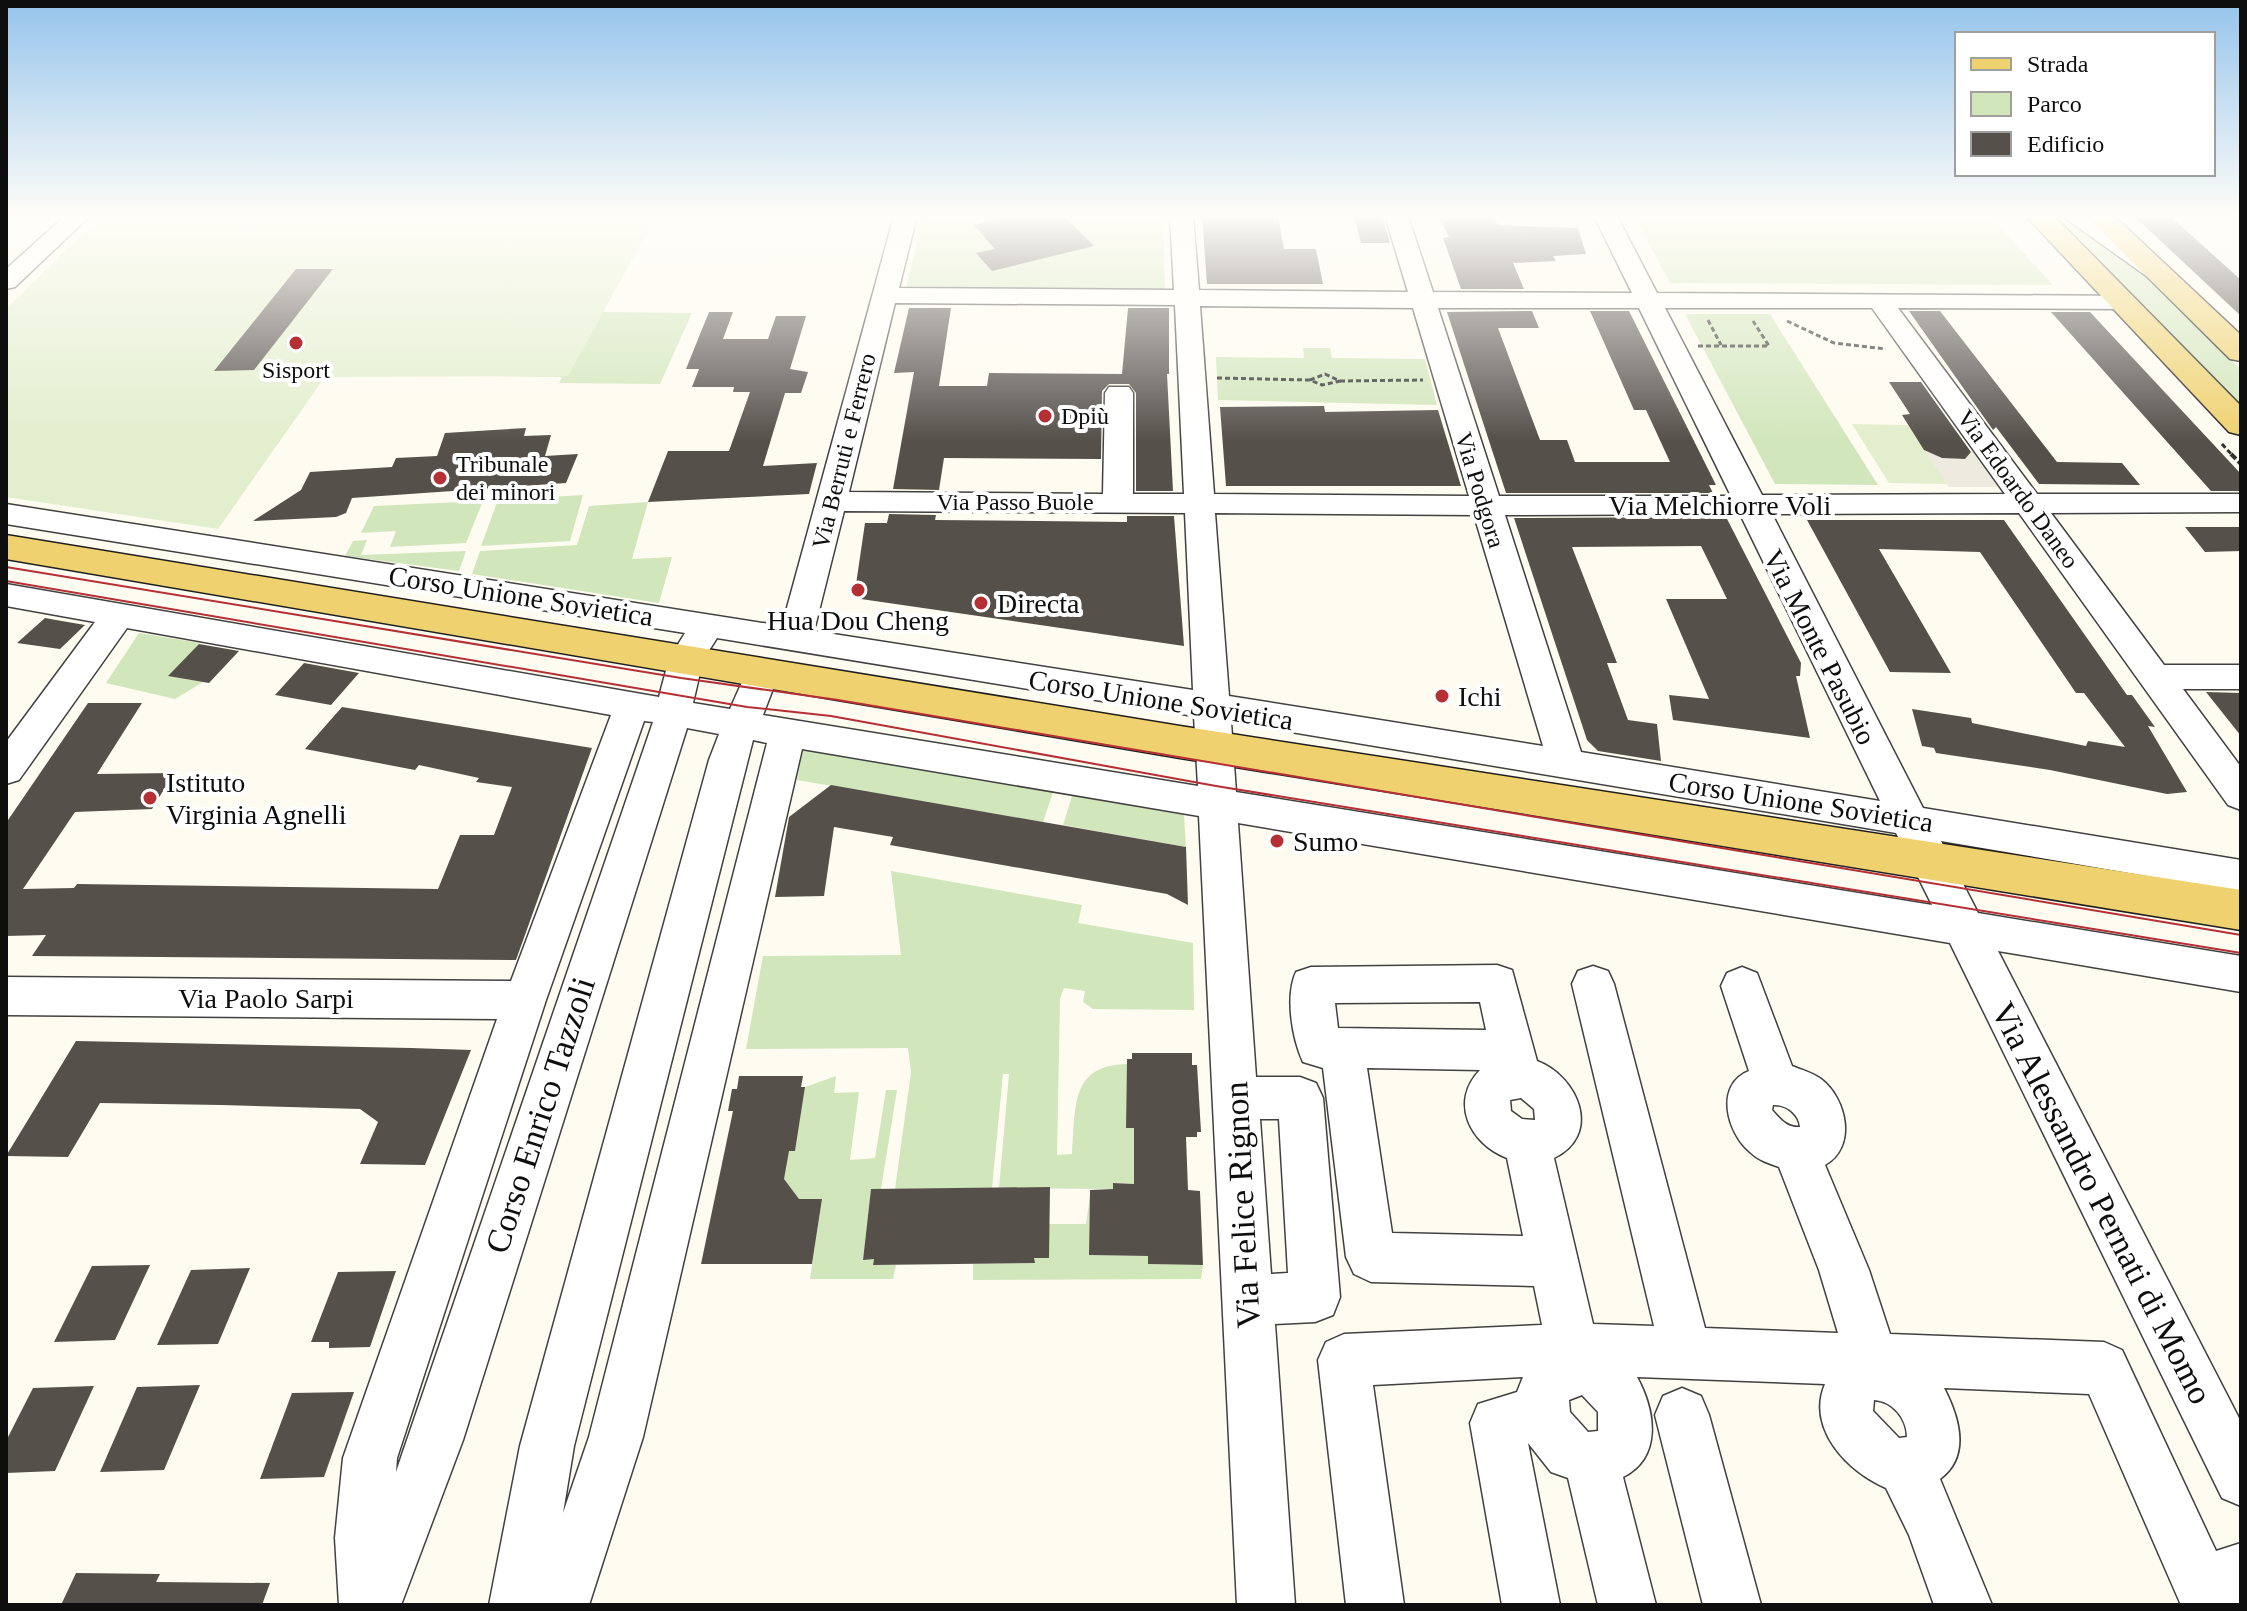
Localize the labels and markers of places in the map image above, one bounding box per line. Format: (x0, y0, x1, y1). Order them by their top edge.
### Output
marker: Sisport (287, 334, 305, 352)
place label: Sisport (262, 357, 330, 383)
place label: Dpiù (1061, 403, 1109, 429)
marker: Dpiù (1036, 407, 1054, 425)
place label: Tribunale dei minori (456, 451, 556, 505)
marker: Tribunale dei minori (431, 469, 449, 487)
marker: Hua Dou Cheng (849, 581, 867, 599)
place label: Directa (997, 588, 1080, 619)
marker: Directa (972, 594, 990, 612)
place label: Hua Dou Cheng (767, 605, 949, 636)
place label: Ichi (1458, 681, 1502, 712)
marker: Ichi (1433, 687, 1451, 705)
place label: Istituto Virginia Agnelli (166, 767, 347, 830)
marker: Istituto Virginia Agnelli (141, 789, 159, 807)
place label: Sumo (1293, 826, 1358, 857)
marker: Sumo (1268, 832, 1286, 850)

